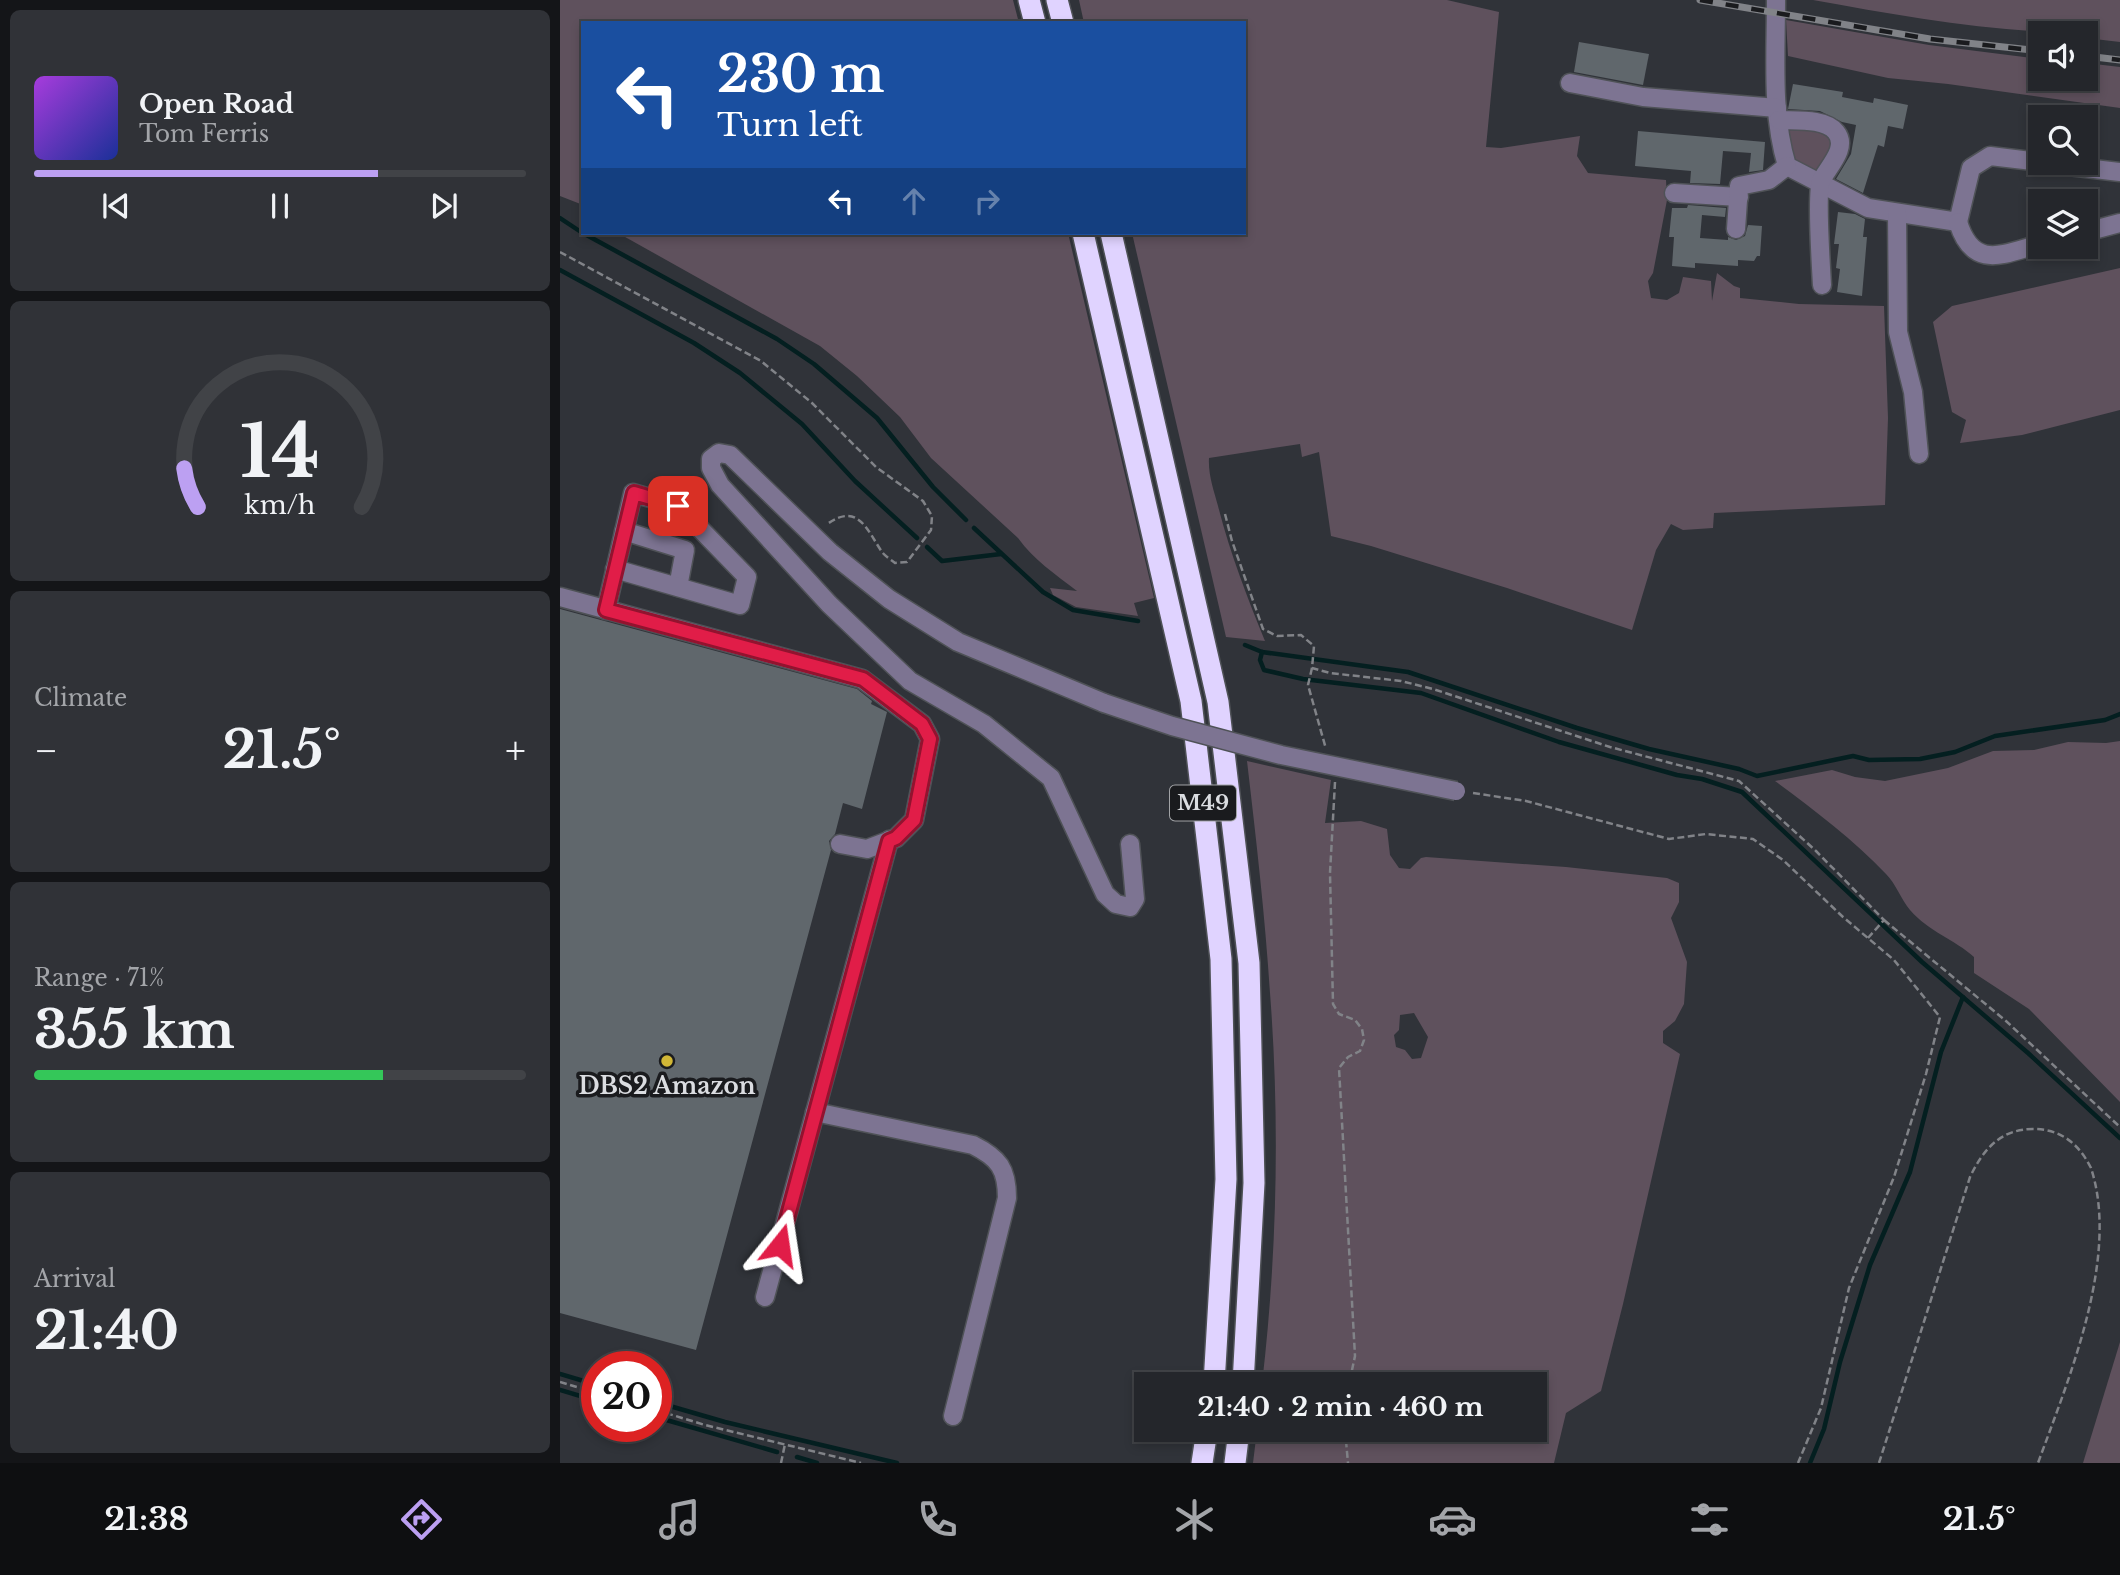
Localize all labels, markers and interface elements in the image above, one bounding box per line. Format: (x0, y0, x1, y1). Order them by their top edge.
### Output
map controls (2028, 21, 2098, 259)
button: sound (2028, 21, 2098, 91)
text: 230 m (717, 44, 884, 105)
icon: left (602, 49, 693, 140)
text: Open Road (139, 88, 294, 120)
text: Turn left (717, 105, 863, 145)
button: search (2028, 105, 2098, 175)
text: Tom Ferris (139, 120, 269, 148)
icon: left (822, 182, 860, 220)
icon: ahead (895, 182, 933, 220)
icon: right (968, 182, 1006, 220)
icon: previous (97, 187, 135, 225)
icon: pause (261, 187, 299, 225)
icon: next (425, 187, 463, 225)
button: layers (2028, 189, 2098, 259)
text: 14 (240, 406, 320, 497)
pin (648, 476, 708, 536)
icon: arrive (659, 487, 697, 525)
text: km/h (245, 490, 315, 521)
text: Climate (34, 684, 127, 712)
text: 21.5° (222, 718, 341, 782)
text: − (34, 727, 58, 774)
text: + (505, 727, 526, 774)
road number: M49 (1170, 786, 1236, 820)
text: Range · 71% (34, 964, 165, 992)
text: 355 km (34, 998, 235, 1062)
marker: DBS2 Amazon (659, 1053, 675, 1069)
place label: DBS2 Amazon (579, 1072, 756, 1100)
position arrow (743, 1208, 817, 1282)
text: Arrival (34, 1265, 115, 1293)
text: 21:40 (34, 1299, 179, 1363)
speed limit sign: 20 (581, 1351, 672, 1442)
text: 21:40 · 2 min · 460 m (1198, 1391, 1483, 1423)
icon: directions (397, 1495, 446, 1544)
icon: music (655, 1495, 704, 1544)
icon: phone (913, 1495, 962, 1544)
icon: climate (1170, 1495, 1219, 1544)
icon: car (1428, 1495, 1477, 1544)
icon: filters (1685, 1495, 1734, 1544)
text: 21:38 (104, 1499, 189, 1539)
text: 21.5° (1943, 1499, 2016, 1539)

